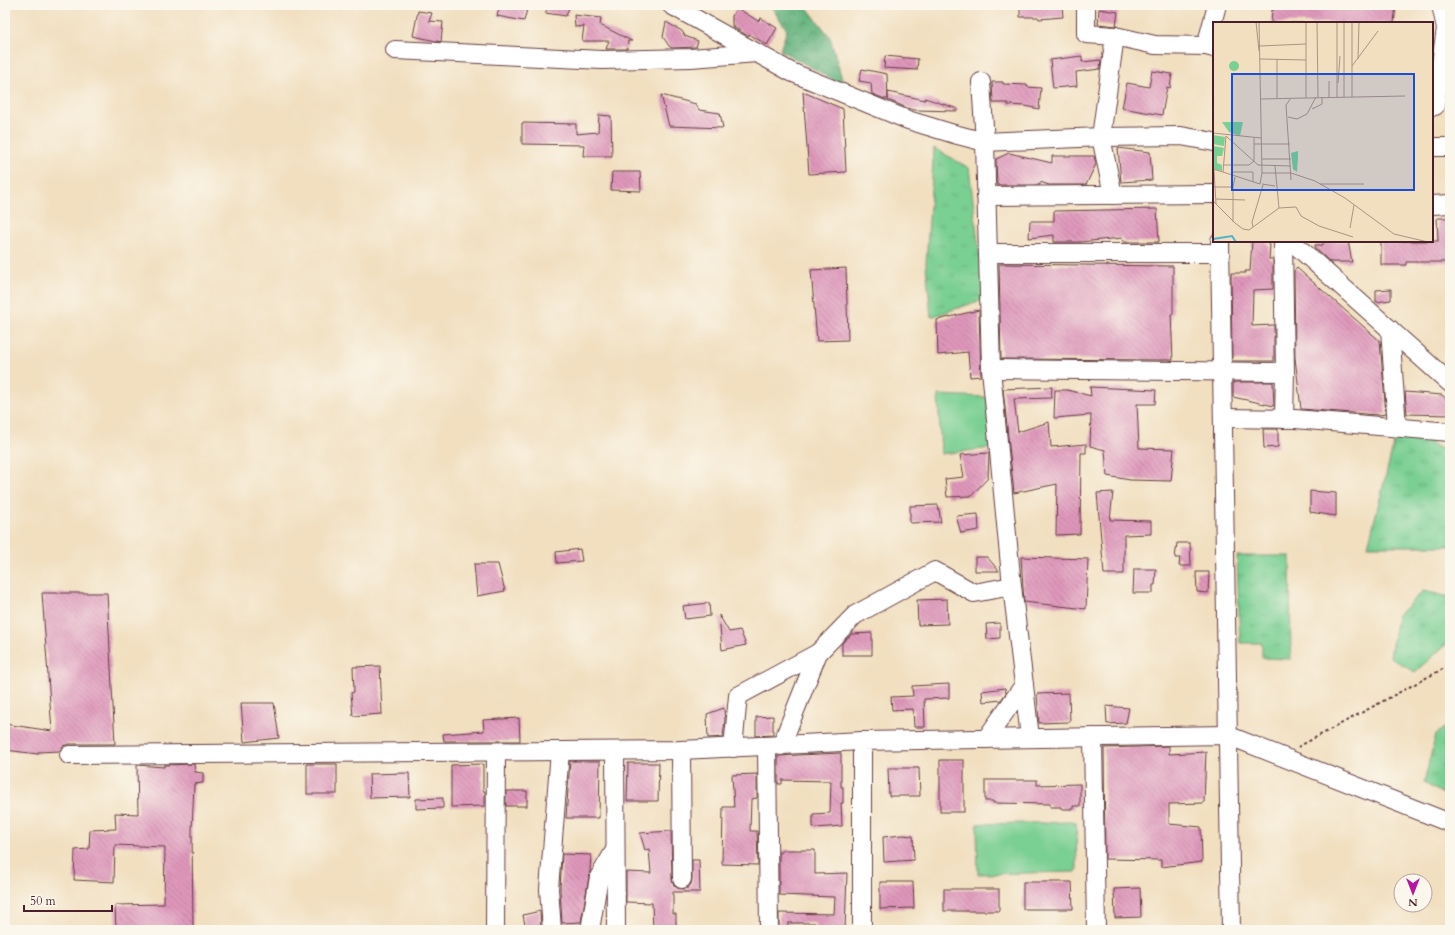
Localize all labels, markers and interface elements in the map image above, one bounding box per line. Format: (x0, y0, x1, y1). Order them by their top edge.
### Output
inset map (1213, 22, 1433, 242)
north arrow (1393, 873, 1433, 913)
scale bar (24, 887, 112, 913)
text: 50 m (30, 893, 57, 909)
text: N (1408, 895, 1418, 910)

